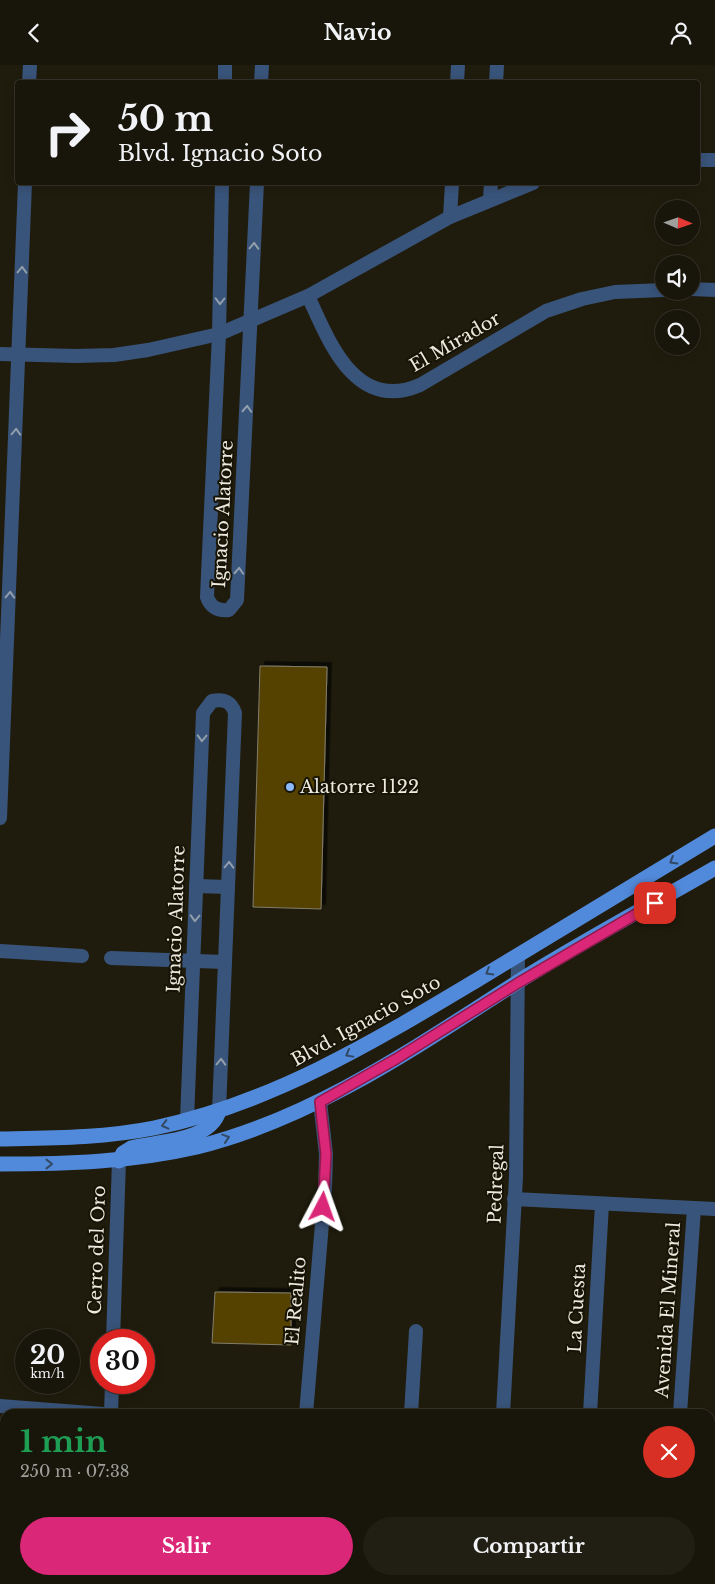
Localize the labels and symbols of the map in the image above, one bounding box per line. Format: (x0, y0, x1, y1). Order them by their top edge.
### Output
north arrow (655, 200, 700, 245)
one-way arrow (249, 242, 259, 250)
one-way arrow (17, 266, 27, 274)
one-way arrow (214, 297, 225, 305)
street label: El Mirador (406, 307, 505, 377)
one-way arrow (241, 404, 252, 412)
one-way arrow (11, 428, 21, 436)
street label: Ignacio Alatorre (208, 440, 238, 588)
one-way arrow (233, 567, 244, 575)
one-way arrow (5, 590, 15, 598)
one-way arrow (197, 734, 208, 742)
place label: Alatorre 1122 (299, 776, 419, 798)
marker: Alatorre 1122 (284, 781, 296, 793)
street label: Ignacio Alatorre (162, 845, 190, 993)
one-way arrow (670, 854, 679, 864)
one-way arrow (224, 860, 235, 868)
pin (634, 882, 676, 924)
one-way arrow (190, 914, 200, 922)
one-way arrow (486, 966, 495, 976)
street label: Blvd. Ignacio Soto (288, 971, 444, 1071)
one-way arrow (345, 1048, 354, 1058)
one-way arrow (216, 1058, 227, 1066)
one-way arrow (161, 1119, 170, 1130)
one-way arrow (221, 1134, 230, 1144)
street label: Pedregal (484, 1144, 508, 1224)
one-way arrow (45, 1159, 53, 1169)
position arrow (296, 1180, 348, 1232)
street label: Cerro del Oro (84, 1185, 110, 1315)
street label: Avenida El Mineral (651, 1221, 685, 1400)
street label: El Realito (281, 1256, 311, 1346)
street label: La Cuesta (564, 1263, 590, 1353)
speed limit sign: 30 (90, 1329, 155, 1394)

